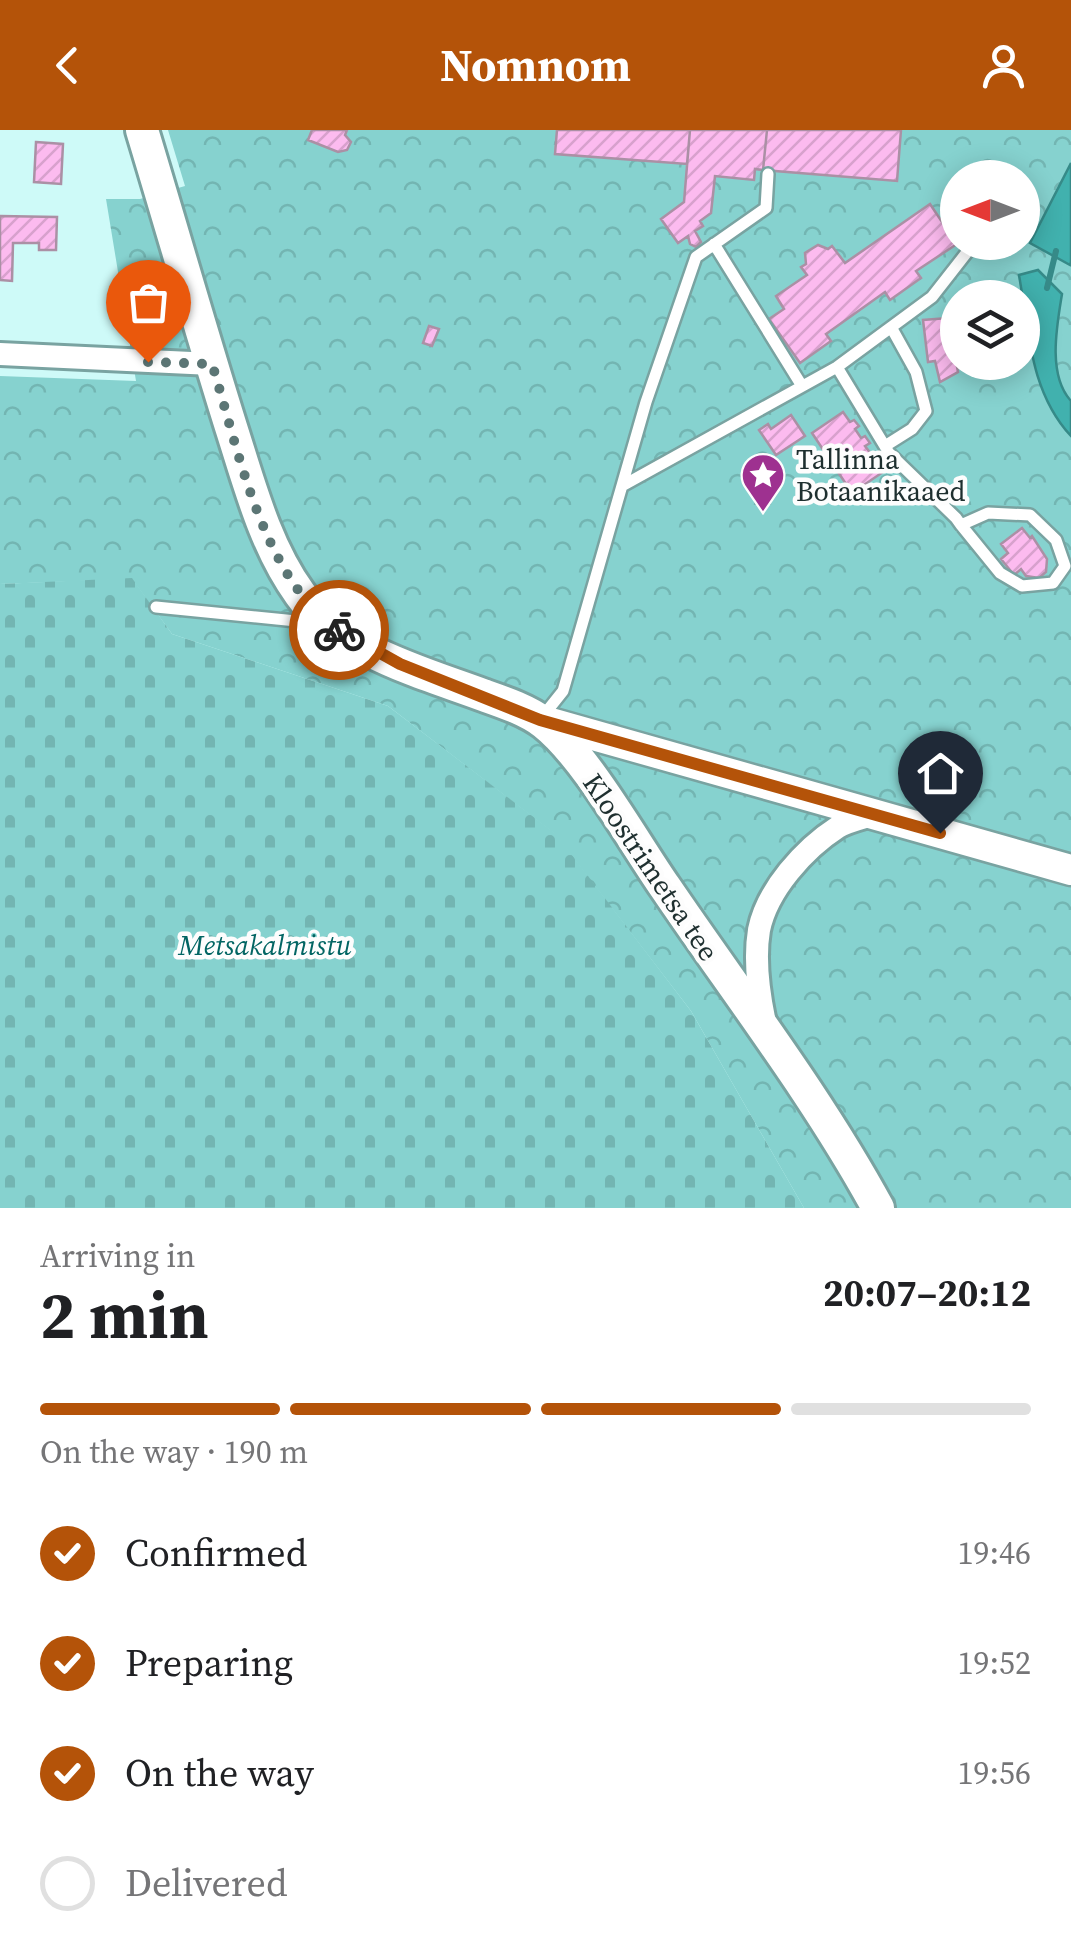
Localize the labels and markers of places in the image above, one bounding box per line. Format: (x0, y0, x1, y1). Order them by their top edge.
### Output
pin (106, 260, 191, 363)
place label: Tallinna Botaanikaaed (796, 440, 966, 510)
place icon: Tallinna Botaanikaaed (740, 452, 786, 513)
pin (898, 731, 983, 834)

